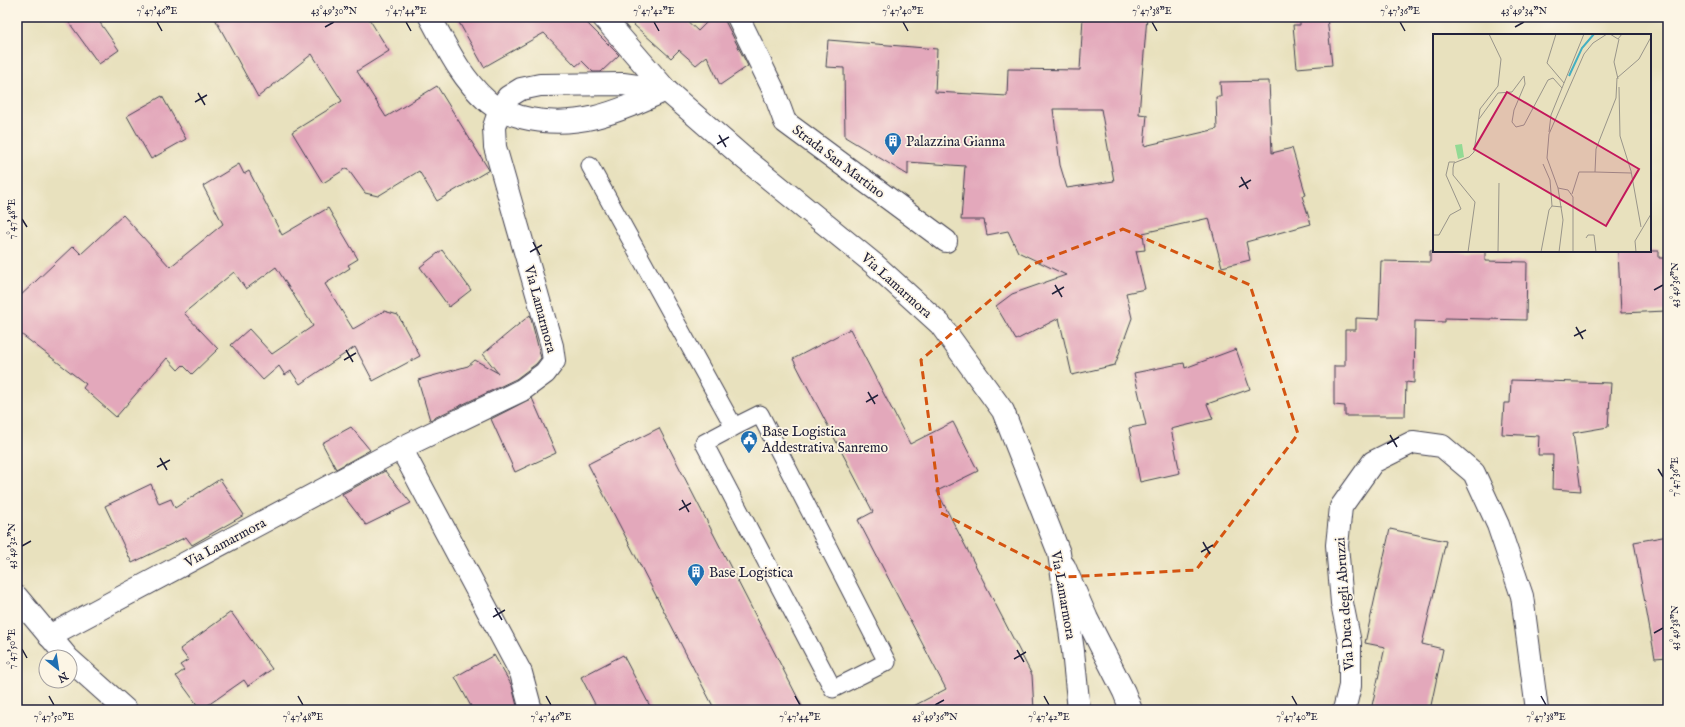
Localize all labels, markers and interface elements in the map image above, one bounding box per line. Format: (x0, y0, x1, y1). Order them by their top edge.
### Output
text: 7°47'46"E (137, 5, 178, 18)
text: 43°49'30"N (311, 5, 357, 18)
text: 7°47'44"E (385, 5, 427, 18)
text: 7°47'42"E (633, 5, 675, 18)
text: 7°47'40"E (882, 5, 924, 18)
text: 7°47'38"E (1132, 5, 1172, 18)
text: 7°47'36"E (1380, 5, 1420, 18)
text: 43°49'34"N (1501, 5, 1547, 18)
inset map (1433, 34, 1651, 252)
street label: Strada San Martino (788, 121, 889, 203)
building icon: Palazzina Gianna (883, 131, 903, 156)
place label: Palazzina Gianna (906, 133, 1006, 151)
text: 7°47'48"E (6, 199, 19, 239)
street label: Via Lamarmora (856, 248, 936, 323)
text: 43°49'36"N (1669, 262, 1682, 308)
street label: Via Lamarmora (520, 263, 561, 356)
place label: Base Logistica Addestrativa Sanremo (761, 423, 888, 457)
public building icon: Base Logistica Addestrativa Sanremo (739, 429, 759, 454)
text: 7°47'36"E (1669, 457, 1682, 497)
street label: Via Lamarmora (181, 513, 270, 572)
text: 43°49'32"N (6, 523, 19, 569)
street label: Via Duca degli Abruzzi (1331, 536, 1359, 672)
street label: Via Lamarmora (1046, 549, 1080, 642)
building icon: Base Logistica (686, 562, 706, 587)
place label: Base Logistica (709, 564, 794, 582)
text: 43°49'38"N (1669, 605, 1682, 651)
text: 7°47'50"E (6, 629, 19, 669)
north arrow (38, 649, 78, 689)
text: N (54, 668, 71, 685)
text: 7°47'50"E (34, 711, 74, 724)
text: 7°47'48"E (283, 711, 323, 724)
text: 7°47'46"E (531, 711, 572, 724)
text: 7°47'44"E (779, 711, 821, 724)
text: 43°49'36"N (912, 711, 958, 724)
text: 7°47'42"E (1028, 711, 1070, 724)
text: 7°47'40"E (1276, 711, 1318, 724)
text: 7°47'38"E (1526, 711, 1566, 724)

